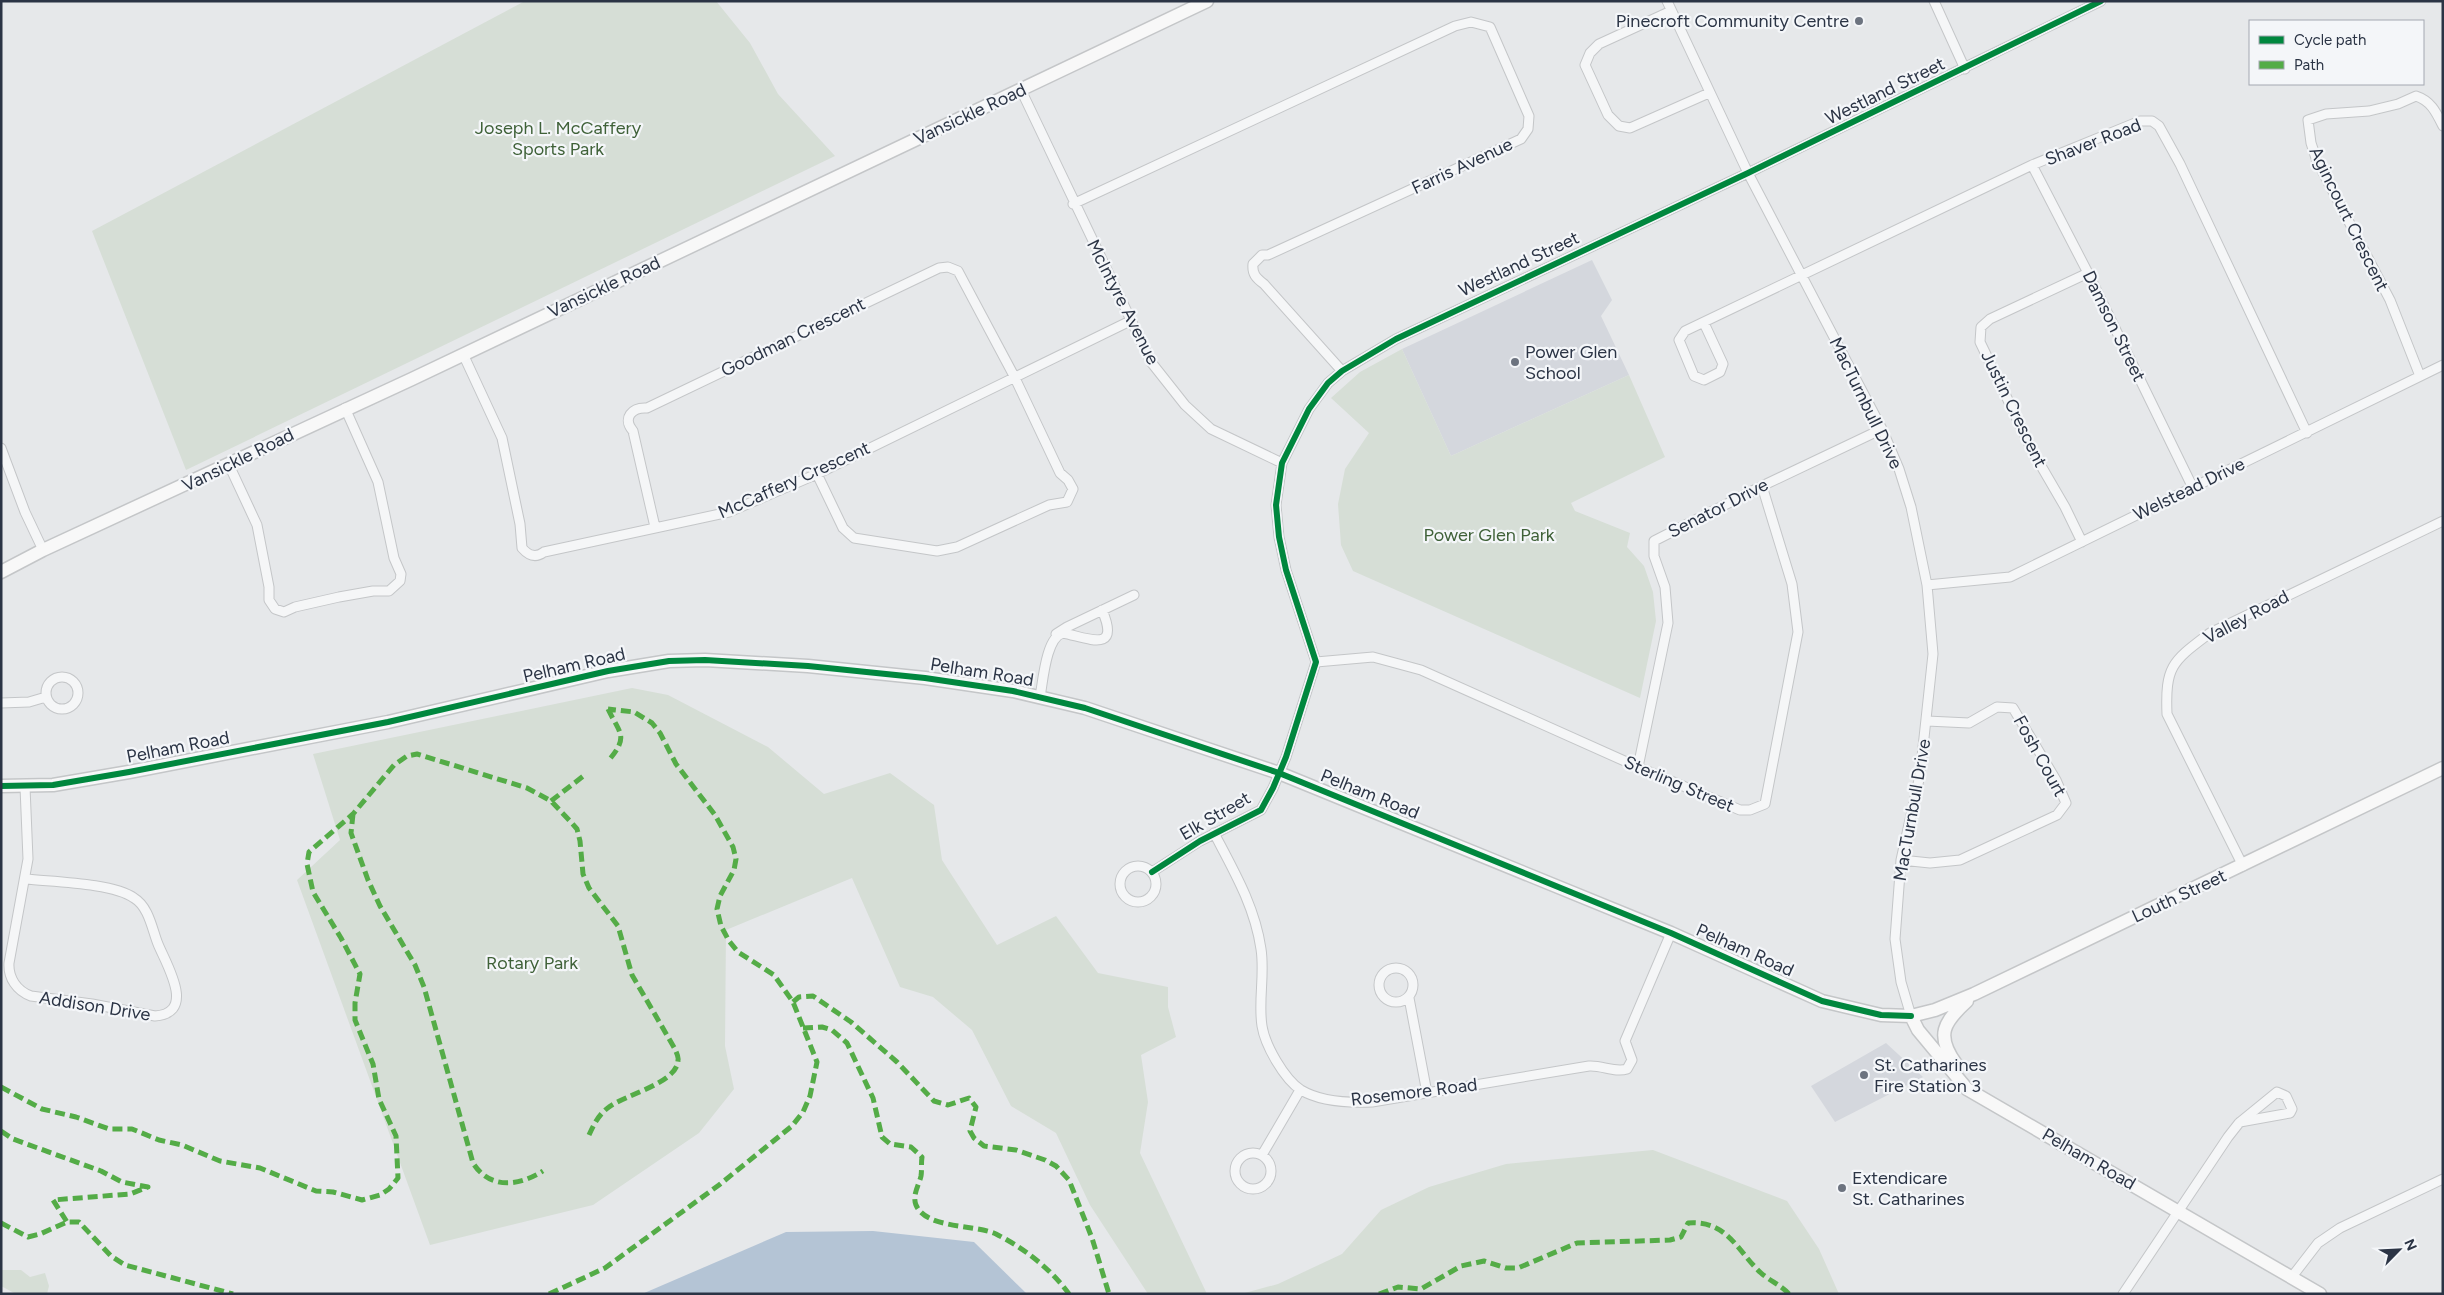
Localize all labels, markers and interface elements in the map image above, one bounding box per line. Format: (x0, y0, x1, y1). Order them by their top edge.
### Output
place label: Pinecroft Community Centre (1616, 10, 1849, 32)
marker: Pinecroft Community Centre (1853, 15, 1865, 27)
legend (2249, 20, 2424, 85)
text: Cycle path (2294, 31, 2366, 49)
street label: Westland Street (1822, 53, 1948, 129)
text: Path (2294, 56, 2324, 74)
street label: Vansickle Road (910, 78, 1030, 150)
street label: Shaver Road (2042, 114, 2144, 170)
park label: Joseph L. McCaffery Sports Park (475, 117, 642, 160)
street label: Farris Avenue (1408, 133, 1516, 199)
street label: Agincourt Crescent (2304, 143, 2394, 295)
street label: Westland Street (1455, 226, 1583, 301)
street label: McIntyre Avenue (1082, 236, 1164, 368)
street label: Vansickle Road (544, 251, 664, 323)
street label: Damson Street (2078, 267, 2150, 385)
street label: Goodman Crescent (717, 292, 869, 381)
street label: MacTurnbull Drive (1825, 333, 1908, 473)
place label: Power Glen School (1525, 341, 1617, 384)
street label: Justin Crescent (1976, 347, 2052, 471)
marker: Power Glen School (1509, 356, 1521, 368)
street label: Vansickle Road (178, 423, 298, 497)
street label: McCaffery Crescent (715, 437, 873, 523)
street label: Welstead Drive (2130, 452, 2248, 525)
street label: Senator Drive (1664, 473, 1772, 543)
park label: Power Glen Park (1424, 524, 1555, 546)
street label: Valley Road (2199, 585, 2293, 649)
street label: Pelham Road (521, 643, 627, 687)
street label: Pelham Road (929, 653, 1035, 691)
street label: Fosh Court (2009, 712, 2071, 801)
street label: Pelham Road (125, 726, 231, 768)
street label: MacTurnbull Drive (1889, 737, 1935, 883)
street label: Sterling Street (1621, 751, 1737, 817)
street label: Pelham Road (1317, 764, 1423, 824)
street label: Elk Street (1176, 787, 1255, 845)
street label: Louth Street (2128, 864, 2230, 927)
street label: Pelham Road (1693, 919, 1797, 981)
park label: Rotary Park (486, 952, 578, 974)
street label: Addison Drive (38, 986, 152, 1026)
place label: St. Catharines Fire Station 3 (1874, 1054, 1987, 1097)
marker: St. Catharines Fire Station 3 (1858, 1069, 1870, 1081)
street label: Rosemore Road (1349, 1073, 1479, 1111)
street label: Pelham Road (2038, 1123, 2140, 1195)
place label: Extendicare St. Catharines (1852, 1167, 1965, 1210)
marker: Extendicare St. Catharines (1836, 1182, 1848, 1194)
north arrow (2374, 1225, 2424, 1275)
text: N (2400, 1237, 2420, 1253)

